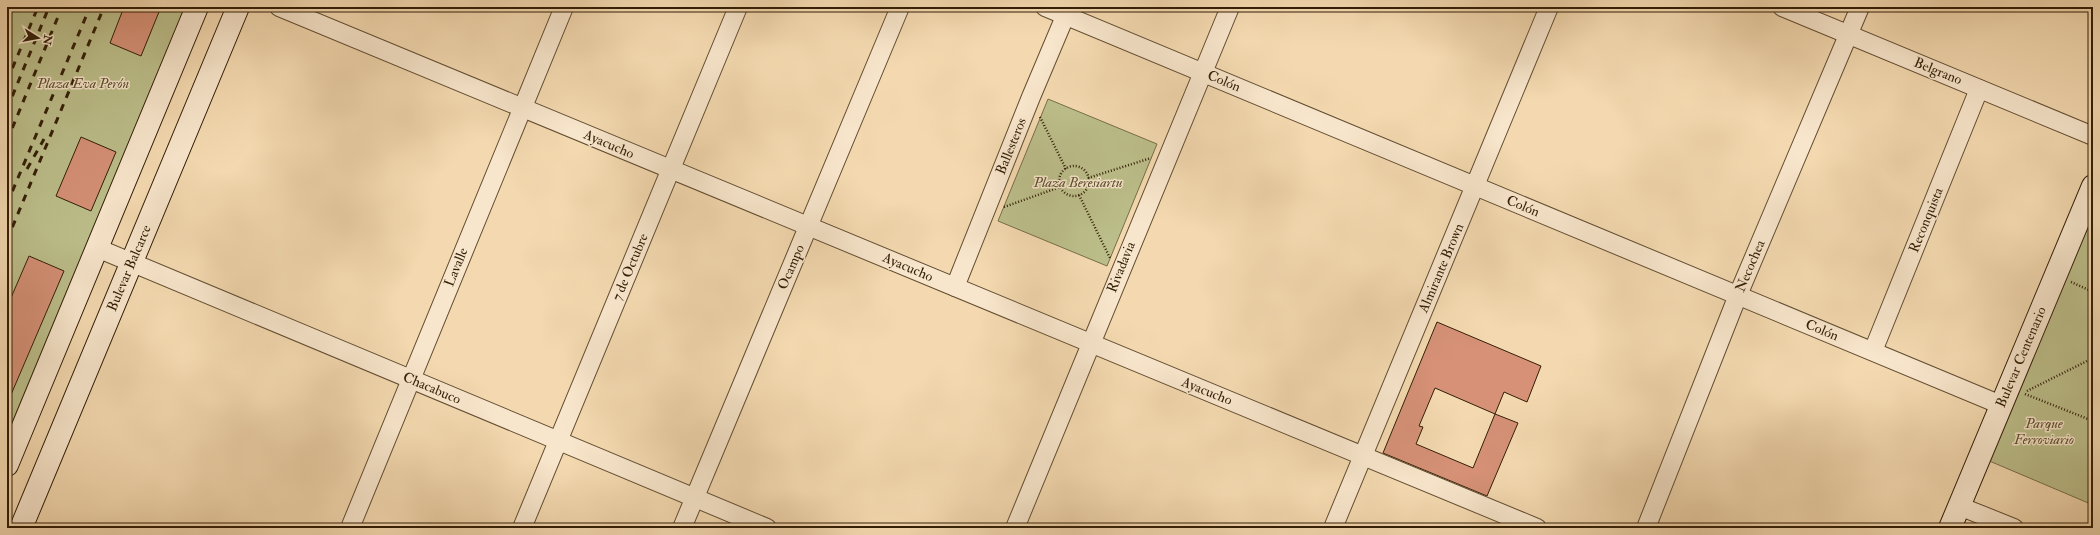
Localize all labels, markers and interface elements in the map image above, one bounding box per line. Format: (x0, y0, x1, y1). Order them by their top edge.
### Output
north arrow (18, 18, 58, 58)
text: N (40, 33, 55, 47)
street label: Belgrano (1911, 54, 1965, 88)
street label: Colón (1205, 66, 1243, 96)
park label: Plaza Eva Perón (36, 75, 129, 92)
street label: Ballesteros (992, 115, 1030, 177)
street label: Ayacucho (580, 125, 637, 163)
park label: Plaza Beresiartu (1032, 174, 1123, 191)
street label: Reconquista (1905, 185, 1947, 255)
street label: Colón (1504, 191, 1542, 221)
street label: Almirante Brown (1414, 221, 1467, 316)
street label: Bulevar Balcarce (103, 222, 155, 314)
street label: 7 de Octubre (608, 231, 652, 303)
street label: Necochea (1731, 237, 1769, 295)
street label: Rivadavia (1103, 239, 1139, 295)
street label: Ocampo (774, 242, 809, 293)
street label: Lavalle (441, 245, 472, 289)
street label: Ayacucho (879, 248, 936, 286)
street label: Bulevar Centenario (1992, 304, 2050, 410)
street label: Colón (1803, 315, 1841, 345)
street label: Chacabuco (401, 368, 464, 408)
street label: Ayacucho (1178, 373, 1235, 410)
park label: Parque Ferroviario (2013, 415, 2074, 448)

